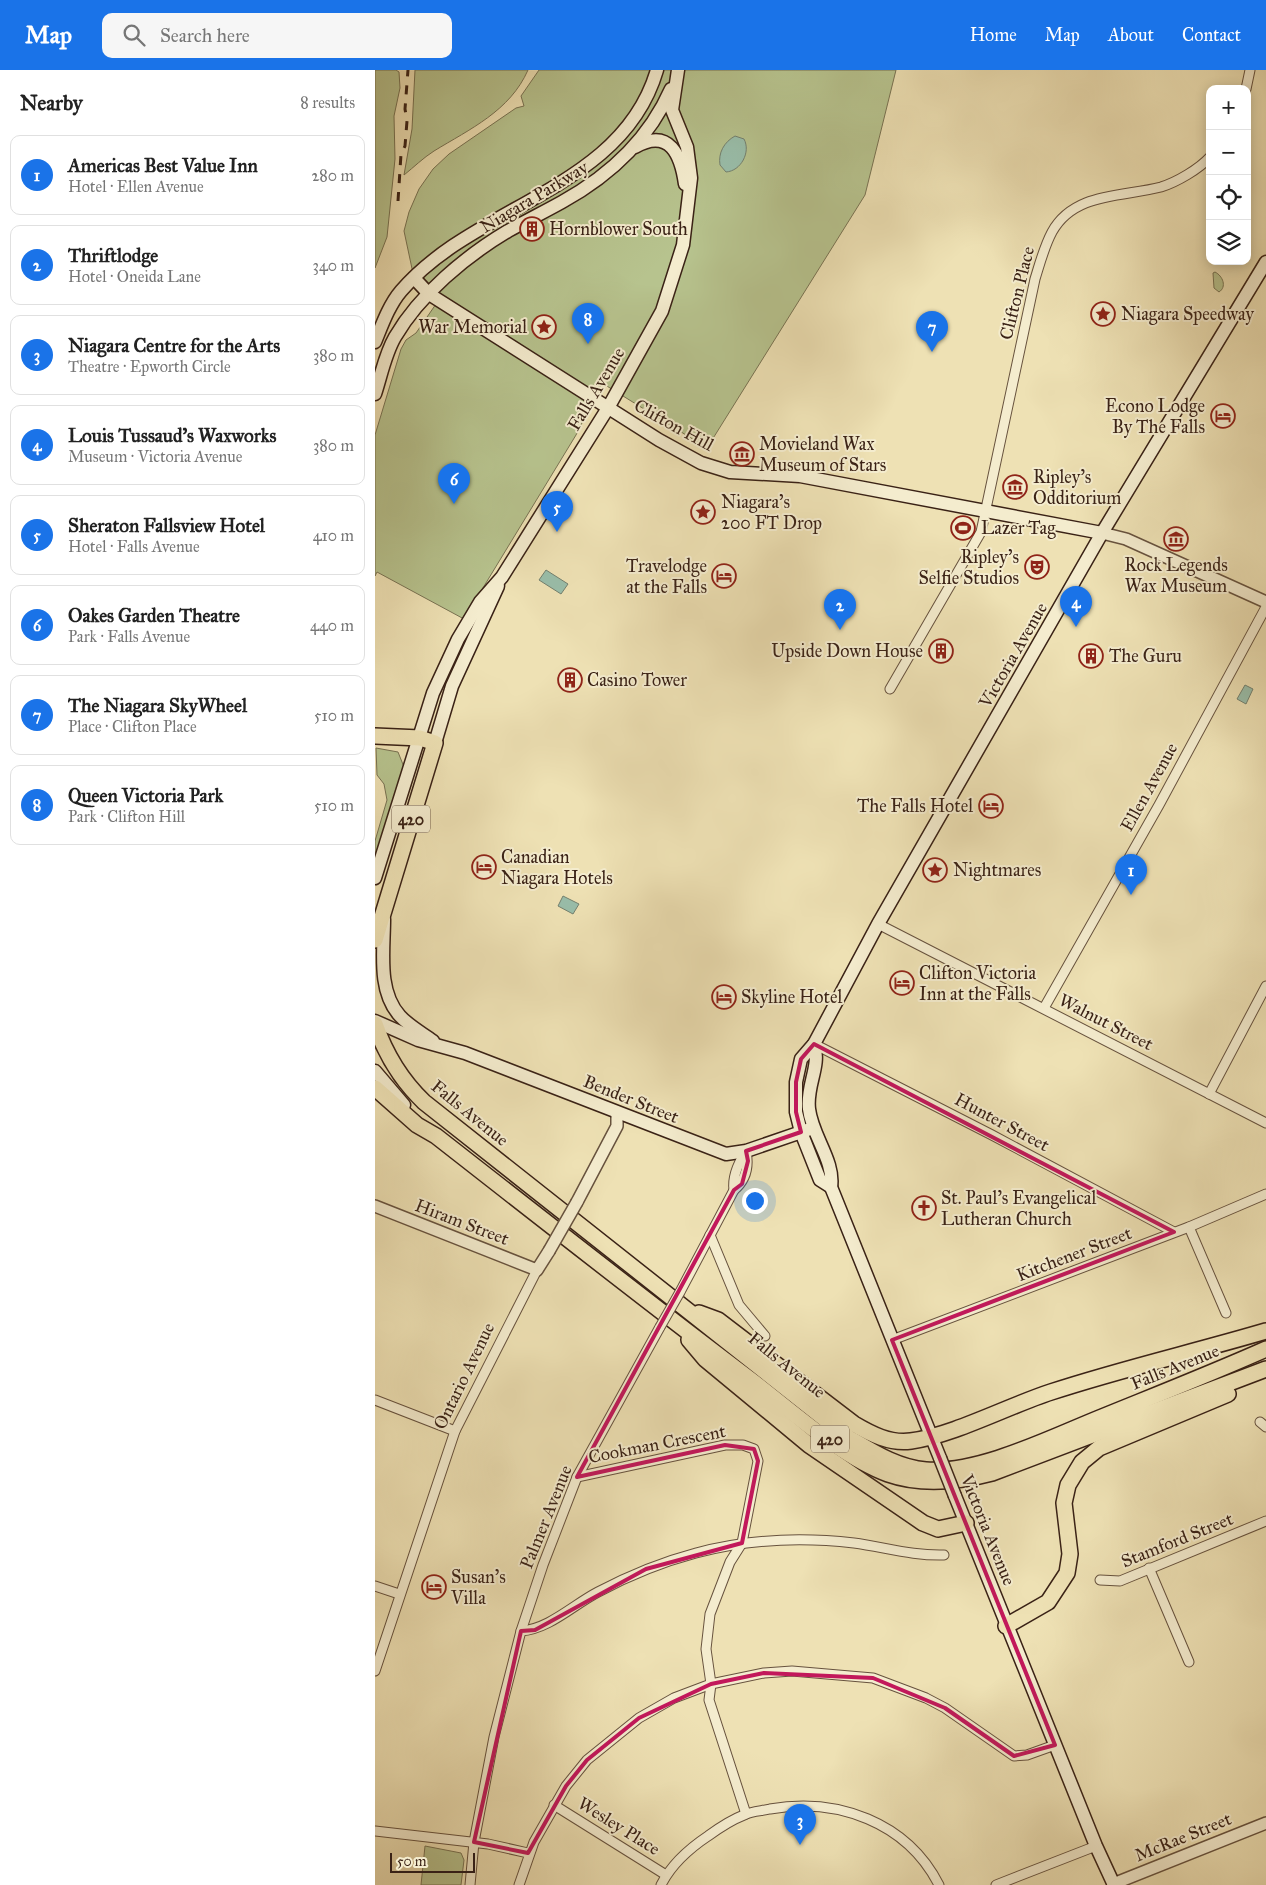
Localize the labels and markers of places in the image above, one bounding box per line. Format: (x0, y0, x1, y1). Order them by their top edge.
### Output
building icon: Hornblower South (519, 216, 545, 242)
place label: Hornblower South (549, 218, 688, 240)
place icon: Niagara Speedway (1090, 301, 1116, 327)
pin: 8 (572, 303, 604, 344)
place label: Niagara Speedway (1121, 303, 1254, 326)
pin: 7 (916, 311, 948, 352)
place icon: War Memorial (531, 314, 557, 340)
place label: War Memorial (418, 316, 527, 338)
place label: Econo Lodge By The Falls (1105, 395, 1205, 438)
hotel icon: Econo Lodge By The Falls (1210, 403, 1236, 429)
place label: Movieland Wax Museum of Stars (759, 433, 886, 476)
museum icon: Movieland Wax Museum of Stars (729, 441, 755, 467)
pin: 6 (438, 463, 470, 504)
place label: Ripley's Odditorium (1033, 466, 1121, 509)
museum icon: Ripley's Odditorium (1002, 474, 1028, 500)
pin: 5 (541, 491, 573, 532)
place label: Niagara's 200 FT Drop (721, 491, 822, 534)
place icon: Niagara's 200 FT Drop (690, 499, 716, 525)
sports icon: Lazer Tag (950, 515, 976, 541)
place label: Lazer Tag (981, 517, 1056, 540)
museum icon: Rock Legends Wax Museum (1163, 526, 1189, 552)
place label: Ripley's Selfie Studios (919, 546, 1019, 589)
theatre icon: Ripley's Selfie Studios (1024, 554, 1050, 580)
place label: Rock Legends Wax Museum (1124, 554, 1228, 597)
place label: Travelodge at the Falls (626, 555, 707, 598)
hotel icon: Travelodge at the Falls (711, 563, 737, 589)
pin: 4 (1060, 586, 1092, 627)
pin: 2 (824, 589, 856, 630)
building icon: Upside Down House (928, 638, 954, 664)
place label: Upside Down House (771, 640, 923, 662)
building icon: The Guru (1078, 643, 1104, 669)
place label: The Guru (1109, 645, 1182, 667)
building icon: Casino Tower (557, 667, 583, 693)
place label: Casino Tower (587, 669, 687, 691)
hotel icon: The Falls Hotel (978, 793, 1004, 819)
place label: The Falls Hotel (857, 795, 973, 817)
place label: Canadian Niagara Hotels (501, 846, 613, 890)
hotel icon: Canadian Niagara Hotels (471, 854, 497, 880)
pin: 1 (1115, 854, 1147, 895)
place icon: Nightmares (922, 857, 948, 883)
place label: Nightmares (953, 859, 1041, 882)
place label: Clifton Victoria Inn at the Falls (919, 962, 1037, 1005)
hotel icon: Clifton Victoria Inn at the Falls (889, 970, 915, 996)
hotel icon: Skyline Hotel (711, 984, 737, 1010)
place label: Skyline Hotel (741, 986, 842, 1008)
place label: St. Paul's Evangelical Lutheran Church (941, 1187, 1096, 1230)
church icon: St. Paul's Evangelical Lutheran Church (911, 1195, 937, 1221)
place label: Susan’s Villa (450, 1566, 506, 1609)
hotel icon: Susan’s Villa (421, 1574, 447, 1600)
pin: 3 (784, 1804, 816, 1845)

